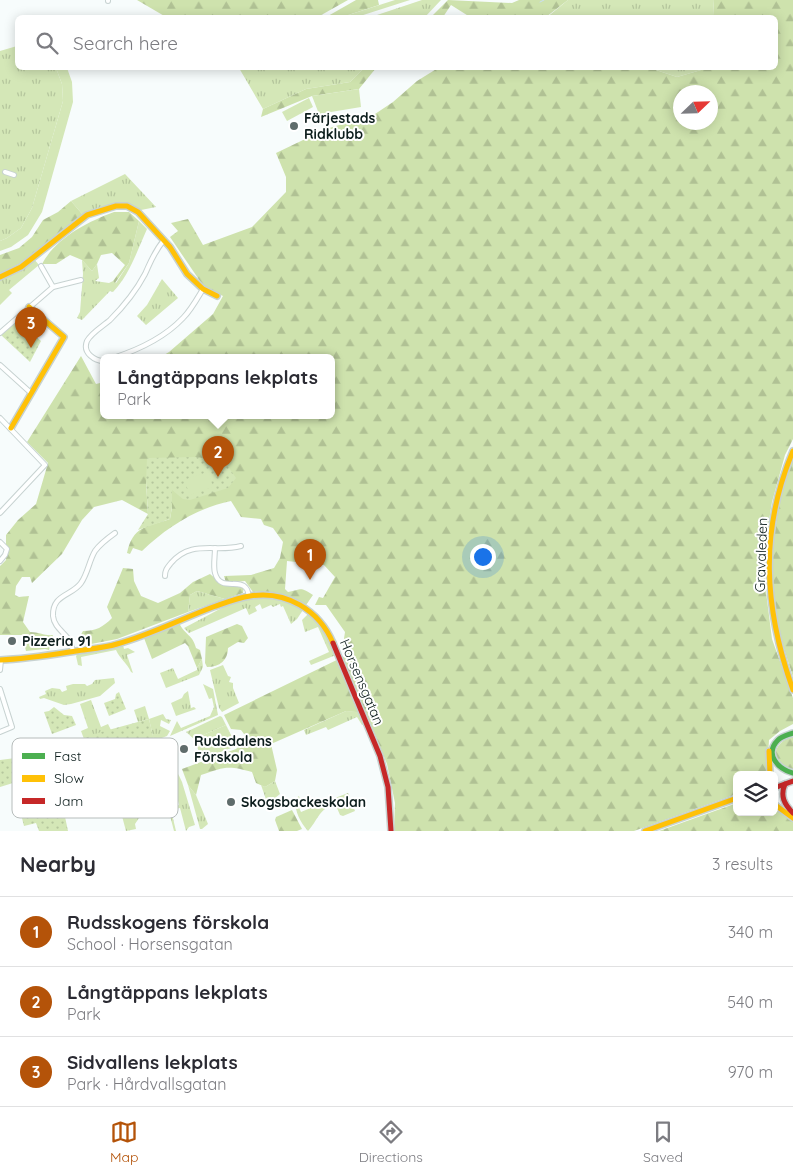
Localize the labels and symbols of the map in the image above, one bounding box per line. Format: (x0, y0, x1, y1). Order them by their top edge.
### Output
north arrow (673, 85, 718, 130)
place label: Färjestads Ridklubb (304, 109, 375, 143)
marker: Färjestads Ridklubb (288, 120, 300, 132)
pin: 3 (15, 307, 47, 348)
pin: 2 (202, 436, 234, 477)
street label: Gravaleden (751, 517, 771, 593)
pin: 1 (294, 539, 326, 580)
your location (470, 544, 496, 570)
place label: Pizzeria 91 (22, 632, 91, 650)
marker: Pizzeria 91 (6, 635, 18, 647)
street label: Horsensgatan (336, 636, 388, 728)
place label: Rudsdalens Förskola (194, 732, 272, 766)
legend (12, 738, 178, 818)
marker: Rudsdalens Förskola (178, 743, 190, 755)
text: Fast (54, 747, 82, 765)
text: Slow (54, 769, 84, 787)
text: Jam (54, 792, 83, 810)
place label: Skogsbackeskolan (241, 793, 366, 811)
marker: Skogsbackeskolan (225, 796, 237, 808)

